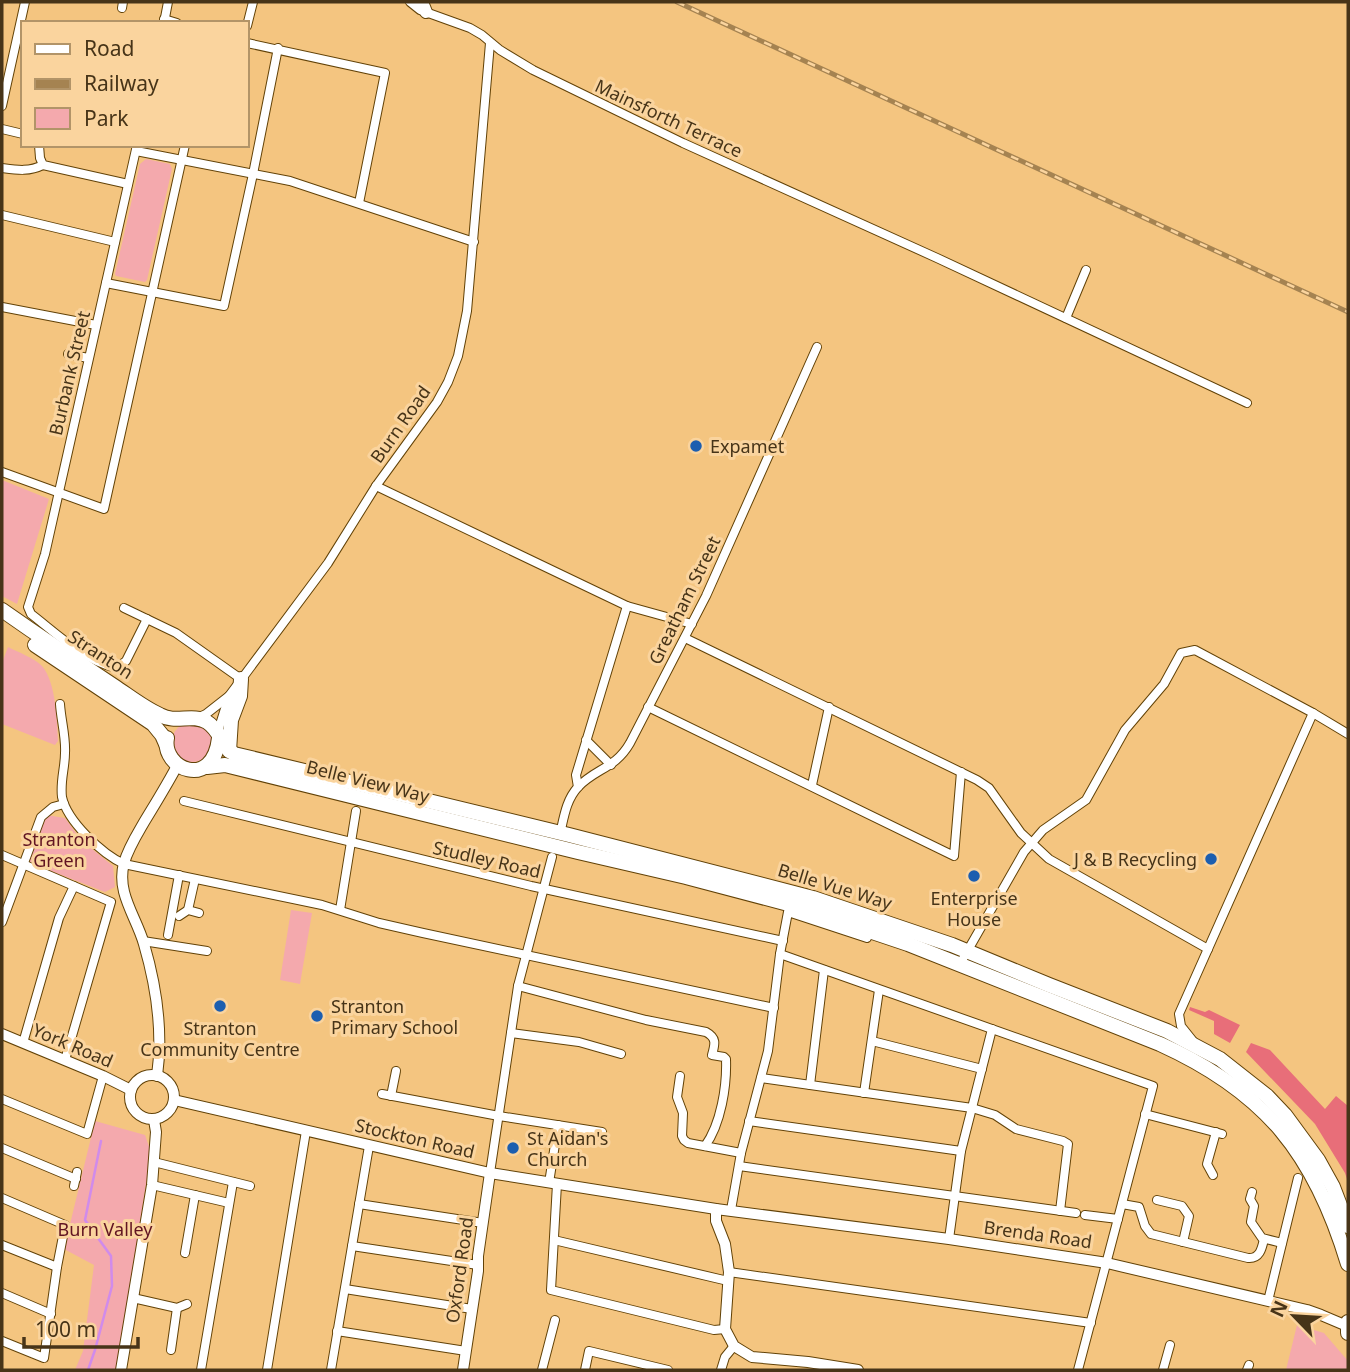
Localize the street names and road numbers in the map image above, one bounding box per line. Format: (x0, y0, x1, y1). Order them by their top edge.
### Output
street label: Mainsforth Terrace (591, 73, 747, 163)
street label: Burbank Street (43, 308, 95, 438)
street label: Burn Road (365, 381, 435, 467)
street label: Greatham Street (643, 531, 726, 668)
street label: Stranton (64, 624, 138, 684)
street label: Belle View Way (304, 754, 433, 808)
street label: Studley Road (431, 835, 543, 883)
street label: Belle Vue Way (775, 857, 896, 915)
street label: York Road (29, 1017, 117, 1073)
street label: Stockton Road (353, 1113, 477, 1163)
street label: Oxford Road (440, 1215, 478, 1325)
street label: Brenda Road (982, 1215, 1094, 1253)

